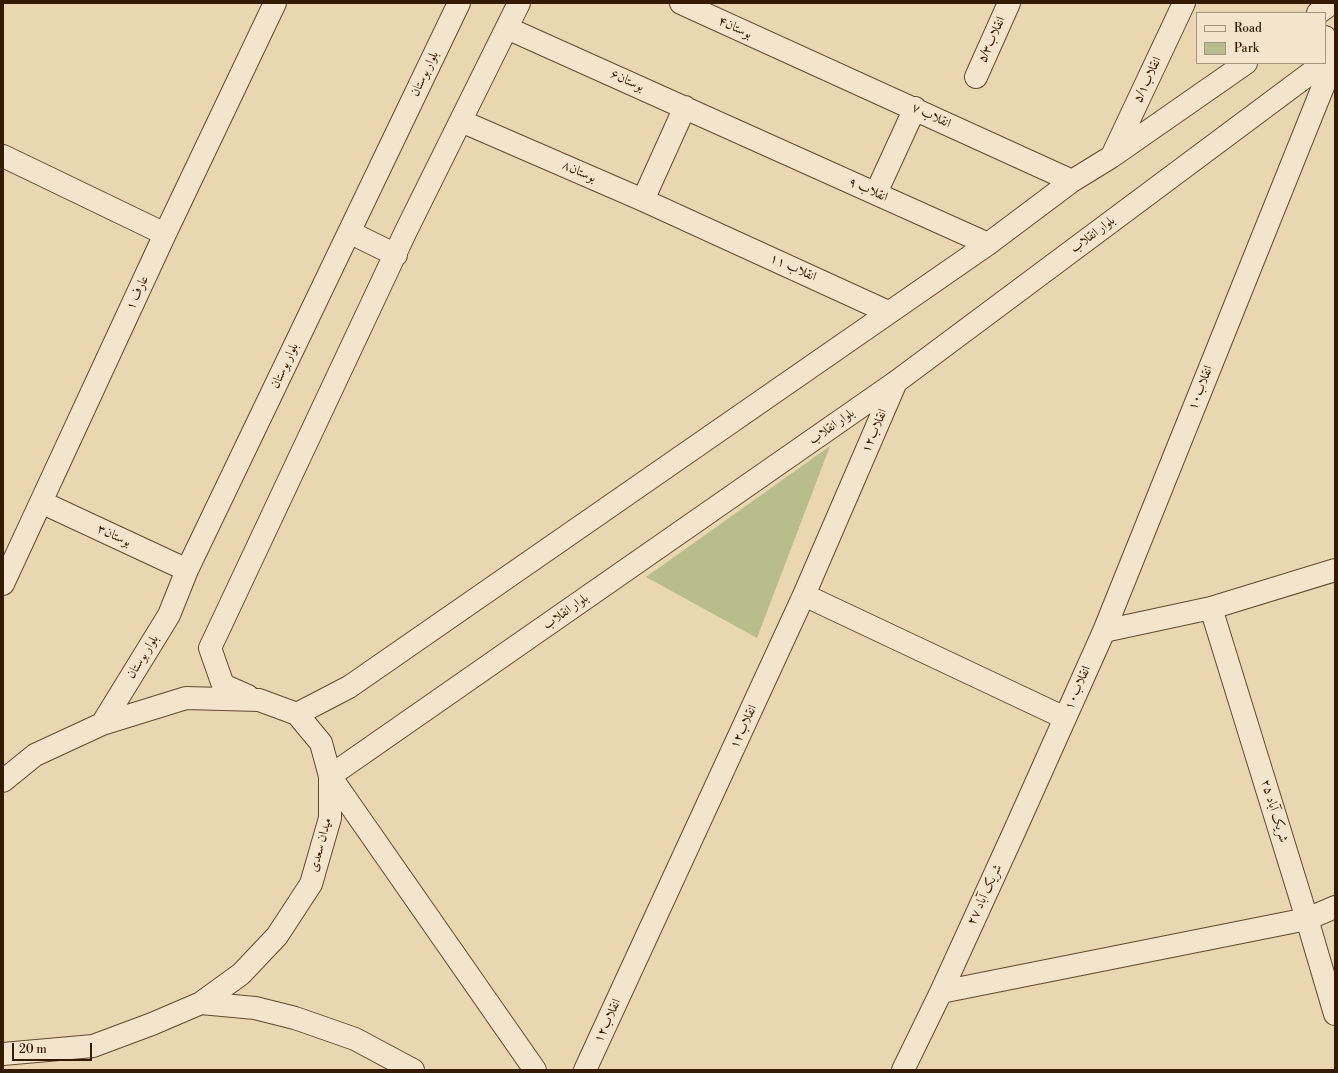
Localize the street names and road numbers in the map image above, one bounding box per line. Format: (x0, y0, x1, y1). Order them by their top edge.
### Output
street label: بوستان۴ (716, 13, 754, 43)
street label: انقلاب۵/۳ (975, 14, 1009, 66)
street label: بلوار بوستان (407, 49, 443, 99)
street label: انقلاب۵/۱ (1131, 55, 1165, 105)
street label: بوستان۶ (608, 67, 646, 95)
street label: انقلاب ۷ (909, 100, 953, 132)
street label: بوستان۸ (560, 158, 598, 186)
street label: انقلاب ۹ (846, 174, 890, 206)
street label: بلوار انقلاب (1068, 213, 1118, 257)
street label: انقلاب ۱۱ (767, 251, 819, 285)
street label: عارف ۱ (123, 273, 153, 313)
street label: بلوار بوستان (268, 341, 302, 391)
street label: انقلاب۱۰ (1185, 364, 1217, 412)
street label: بلوار انقلاب (806, 406, 858, 448)
street label: انقلاب۱۲ (859, 407, 891, 455)
street label: بوستان۳ (95, 521, 133, 551)
street label: بلوار انقلاب (540, 591, 592, 633)
street label: بلوار بوستان (124, 632, 162, 682)
street label: انقلاب۱۰ (1061, 664, 1095, 712)
street label: انقلاب۱۲ (727, 703, 761, 751)
street label: شریک آباد ۲۵ (1257, 778, 1291, 844)
street label: میدان سعدی (306, 816, 336, 874)
street label: شریک آباد ۲۷ (964, 862, 1006, 928)
street label: انقلاب۱۲ (591, 997, 625, 1045)

